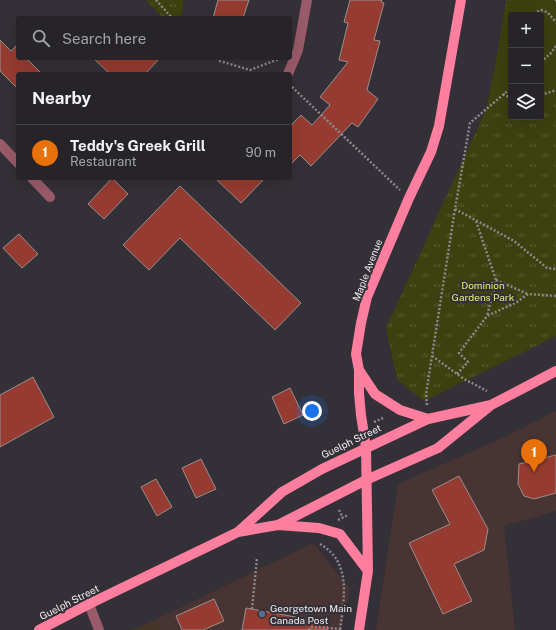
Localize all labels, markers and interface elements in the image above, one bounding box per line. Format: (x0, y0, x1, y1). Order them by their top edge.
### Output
map controls (508, 12, 544, 120)
button: + (508, 12, 544, 48)
search box (16, 16, 292, 60)
icon: search (30, 27, 52, 49)
text: Search here (62, 30, 146, 47)
button: − (508, 48, 544, 84)
button: layers (508, 84, 544, 120)
text: Nearby (32, 88, 91, 108)
text: Teddy's Greek Grill (70, 137, 206, 154)
text: 1 (42, 145, 48, 160)
text: 90 m (246, 145, 276, 160)
text: Restaurant (70, 154, 136, 169)
street label: Maple Avenue (350, 237, 384, 303)
park label: Dominion Gardens Park (452, 279, 515, 303)
your location (302, 401, 322, 421)
street label: Guelph Street (319, 421, 383, 461)
pin: 1 (521, 439, 547, 472)
street label: Guelph Street (37, 582, 101, 622)
place label: Georgetown Main Canada Post (270, 602, 352, 626)
marker: Georgetown Main Canada Post (257, 609, 267, 619)

